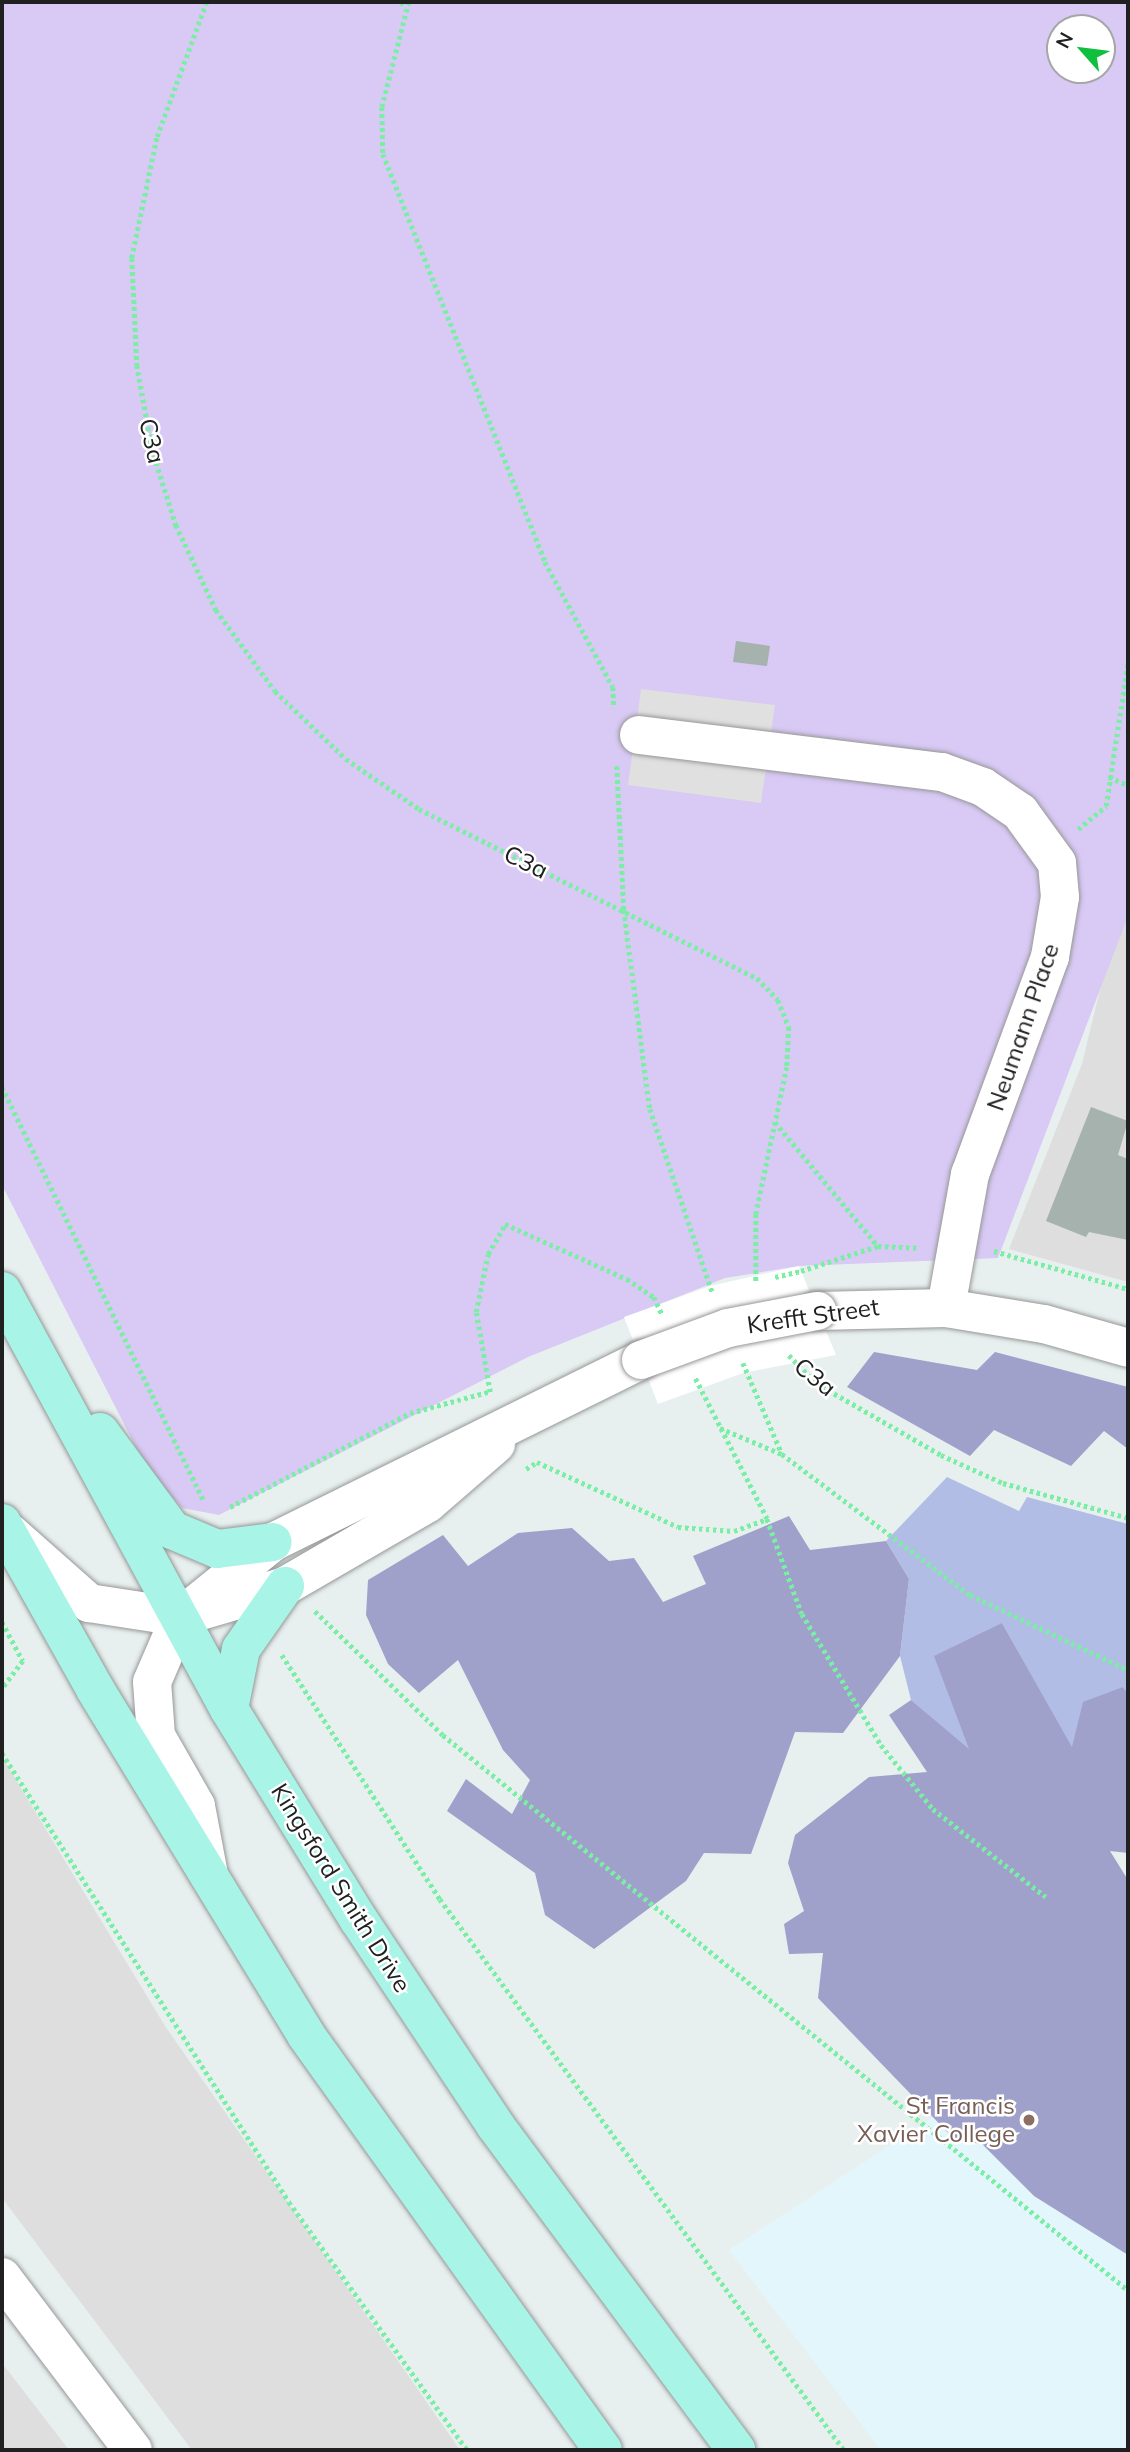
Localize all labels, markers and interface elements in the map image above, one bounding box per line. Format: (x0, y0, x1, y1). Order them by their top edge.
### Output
north arrow (1046, 14, 1116, 84)
text: N (1050, 28, 1078, 52)
street label: C3a (133, 416, 171, 466)
street label: C3a (499, 839, 553, 885)
street label: Neumann Place (981, 940, 1065, 1114)
street label: Krefft Street (745, 1292, 881, 1340)
street label: C3a (788, 1352, 842, 1402)
street label: Kingsford Smith Drive (265, 1778, 417, 1998)
place label: St Francis Xavier College (857, 2092, 1015, 2148)
marker: St Francis Xavier College (1021, 2112, 1037, 2128)

